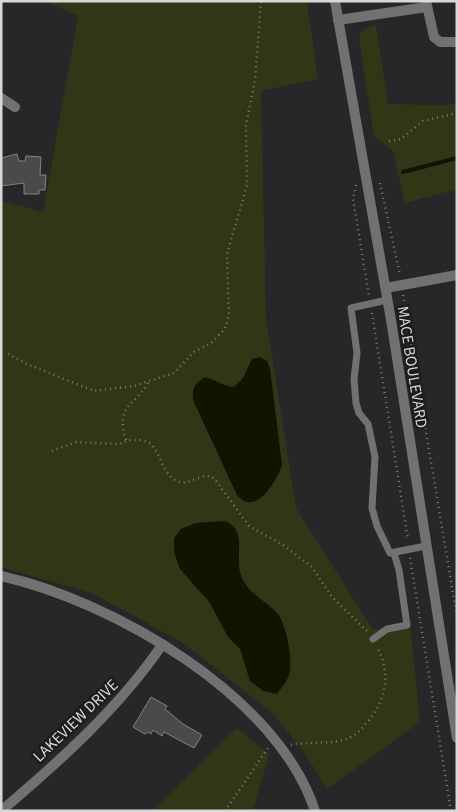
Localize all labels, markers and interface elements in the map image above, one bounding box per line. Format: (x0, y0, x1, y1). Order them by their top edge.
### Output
street label: MACE BOULEVARD (392, 305, 433, 430)
street label: LAKEVIEW DRIVE (28, 674, 123, 767)

